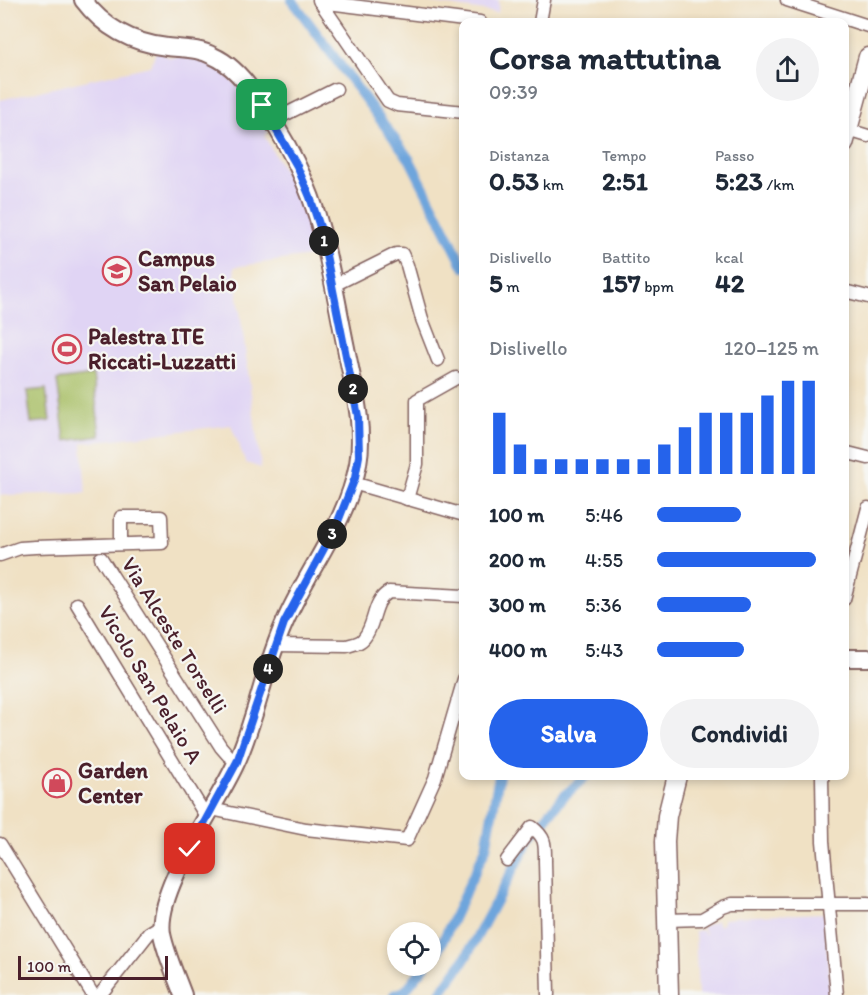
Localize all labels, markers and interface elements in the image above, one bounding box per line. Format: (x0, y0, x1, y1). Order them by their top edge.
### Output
text: Corsa mattutina (489, 38, 721, 77)
button: share (756, 38, 819, 101)
pin (236, 79, 287, 130)
text: 09:39 (489, 80, 538, 104)
icon: arrive (245, 88, 278, 121)
text: Distanza (489, 146, 549, 165)
text: Tempo (602, 146, 647, 165)
text: Passo (715, 146, 754, 165)
text: 0.53 (489, 165, 539, 197)
text: 2:51 (602, 165, 648, 197)
text: 5:23 (715, 165, 763, 197)
text: km (539, 175, 564, 194)
text: /km (763, 175, 794, 194)
pin: 1 (309, 226, 339, 256)
text: 1 (320, 231, 328, 250)
place label: Campus San Pelaio (138, 245, 237, 297)
text: Dislivello (489, 248, 552, 267)
text: Battito (602, 248, 650, 267)
text: kcal (715, 248, 743, 267)
school or university icon: Campus San Pelaio (101, 255, 133, 287)
text: 5 (489, 267, 503, 299)
text: 157 (602, 267, 641, 299)
text: 42 (715, 267, 744, 299)
text: m (503, 277, 520, 296)
text: bpm (641, 277, 674, 296)
place label: Palestra ITE Riccati-Luzzatti (88, 323, 236, 375)
sports icon: Palestra ITE Riccati-Luzzatti (51, 333, 83, 365)
text: Dislivello (489, 336, 568, 360)
text: 120–125 m (724, 336, 819, 360)
pin: 2 (338, 374, 368, 404)
text: 2 (349, 379, 357, 398)
text: 100 m (489, 503, 544, 527)
text: 5:46 (585, 503, 623, 527)
pin: 3 (317, 519, 347, 549)
text: 3 (328, 524, 336, 543)
text: 200 m (489, 548, 545, 572)
text: 4:55 (585, 548, 623, 572)
street label: Via Alceste Torselli (116, 552, 234, 718)
text: 300 m (489, 593, 546, 617)
text: 5:36 (585, 593, 622, 617)
street label: Vicolo San Pelaio A (93, 600, 209, 768)
text: 400 m (489, 638, 547, 662)
text: 5:43 (585, 638, 623, 662)
pin: 4 (253, 654, 283, 684)
text: 4 (263, 659, 273, 678)
button: Salva (489, 699, 648, 768)
button: Condividi (660, 699, 819, 768)
place label: Garden Center (78, 757, 149, 809)
shop icon: Garden Center (41, 767, 73, 799)
pin (164, 823, 215, 874)
icon: check (173, 832, 206, 865)
map controls (387, 922, 441, 976)
button: locate (387, 922, 441, 976)
scale bar (18, 953, 168, 980)
text: 100 m (27, 957, 71, 976)

